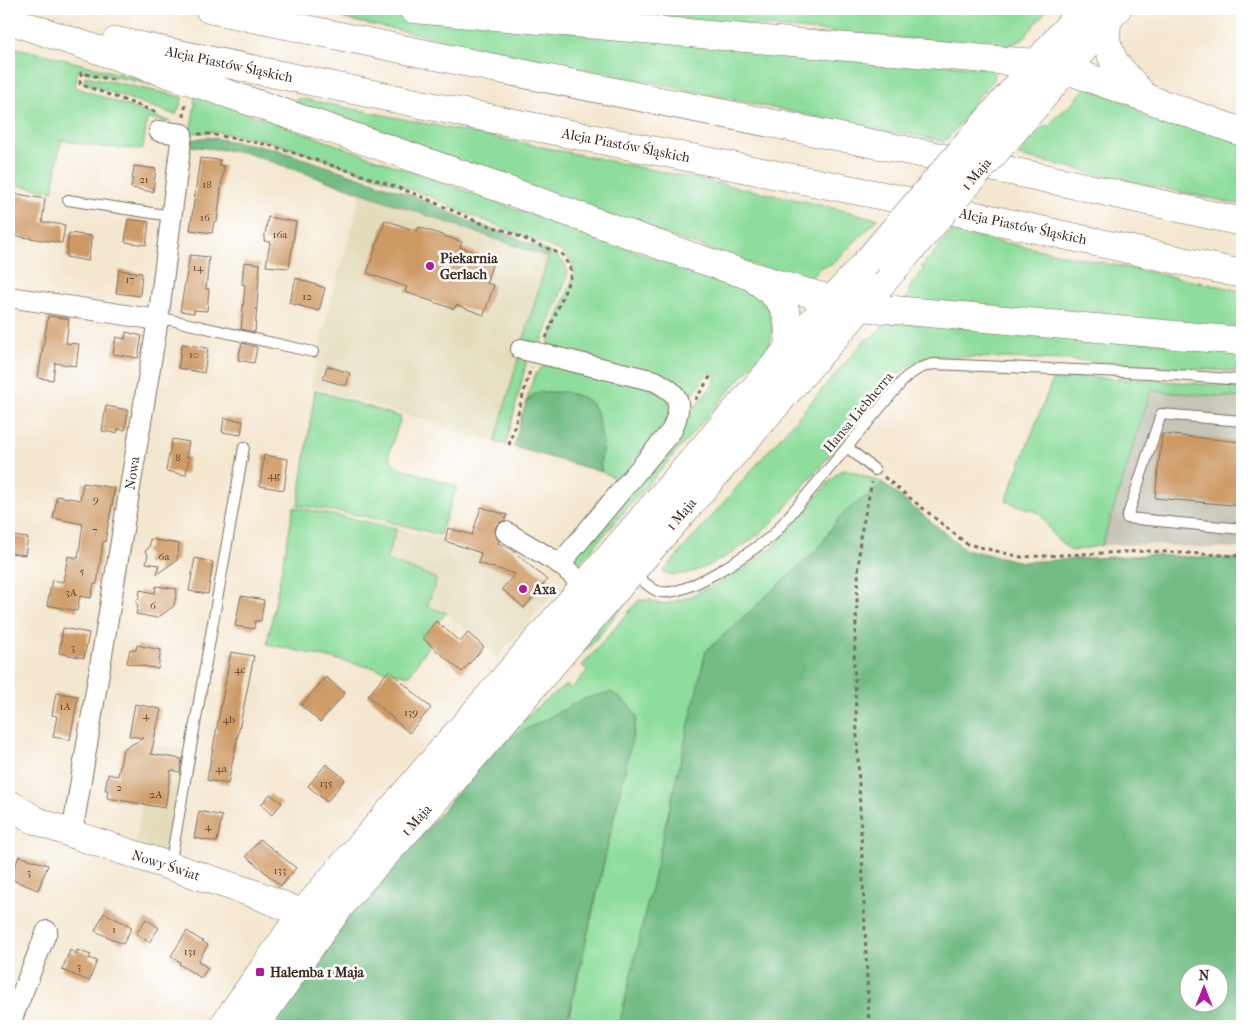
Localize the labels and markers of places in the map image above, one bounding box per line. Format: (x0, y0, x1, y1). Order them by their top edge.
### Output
place label: Piekarnia Gerlach (440, 250, 498, 283)
marker: Piekarnia Gerlach (424, 260, 436, 272)
place label: Axa (532, 581, 556, 598)
marker: Axa (517, 583, 529, 595)
place label: Halemba 1 Maja (270, 964, 364, 981)
marker: Halemba 1 Maja (254, 966, 266, 978)

